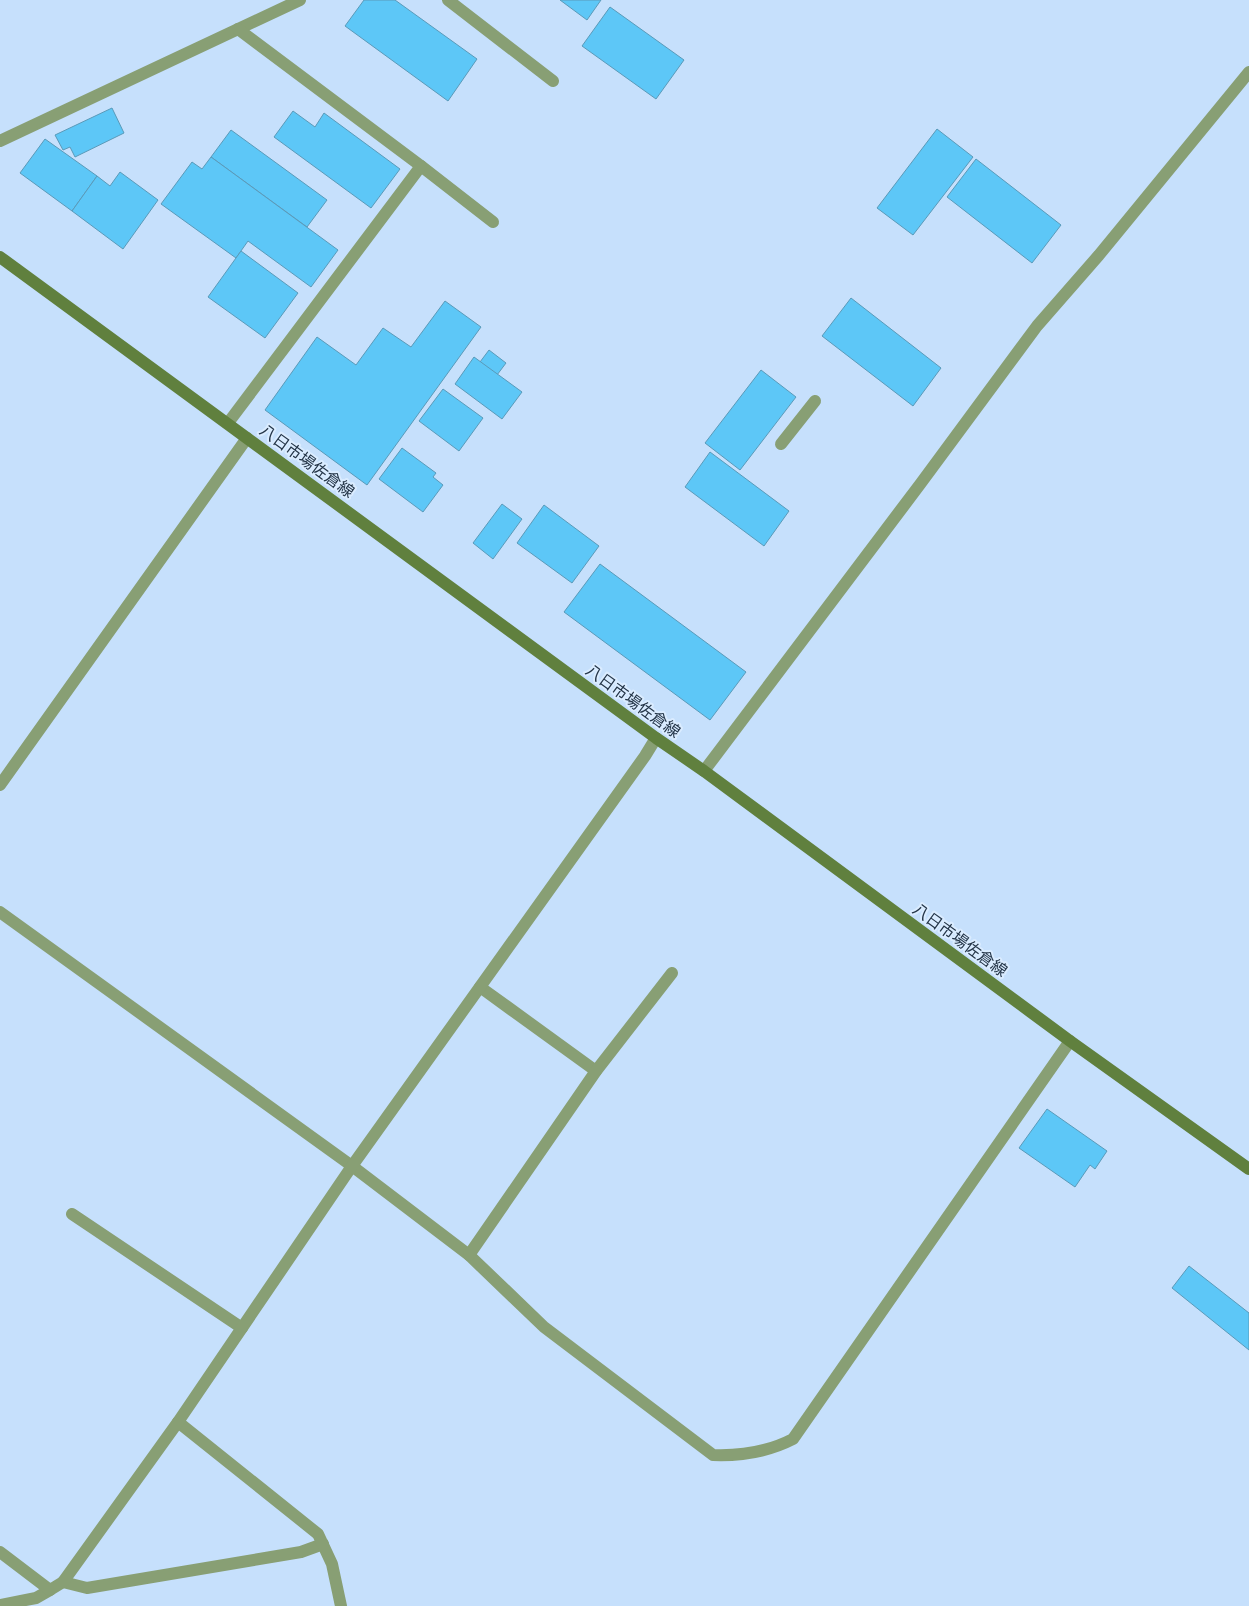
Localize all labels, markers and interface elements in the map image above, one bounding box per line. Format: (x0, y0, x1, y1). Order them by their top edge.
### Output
street label: 八日市場佐倉線 (256, 420, 358, 502)
street label: 八日市場佐倉線 (582, 660, 684, 742)
street label: 八日市場佐倉線 (909, 899, 1011, 981)

